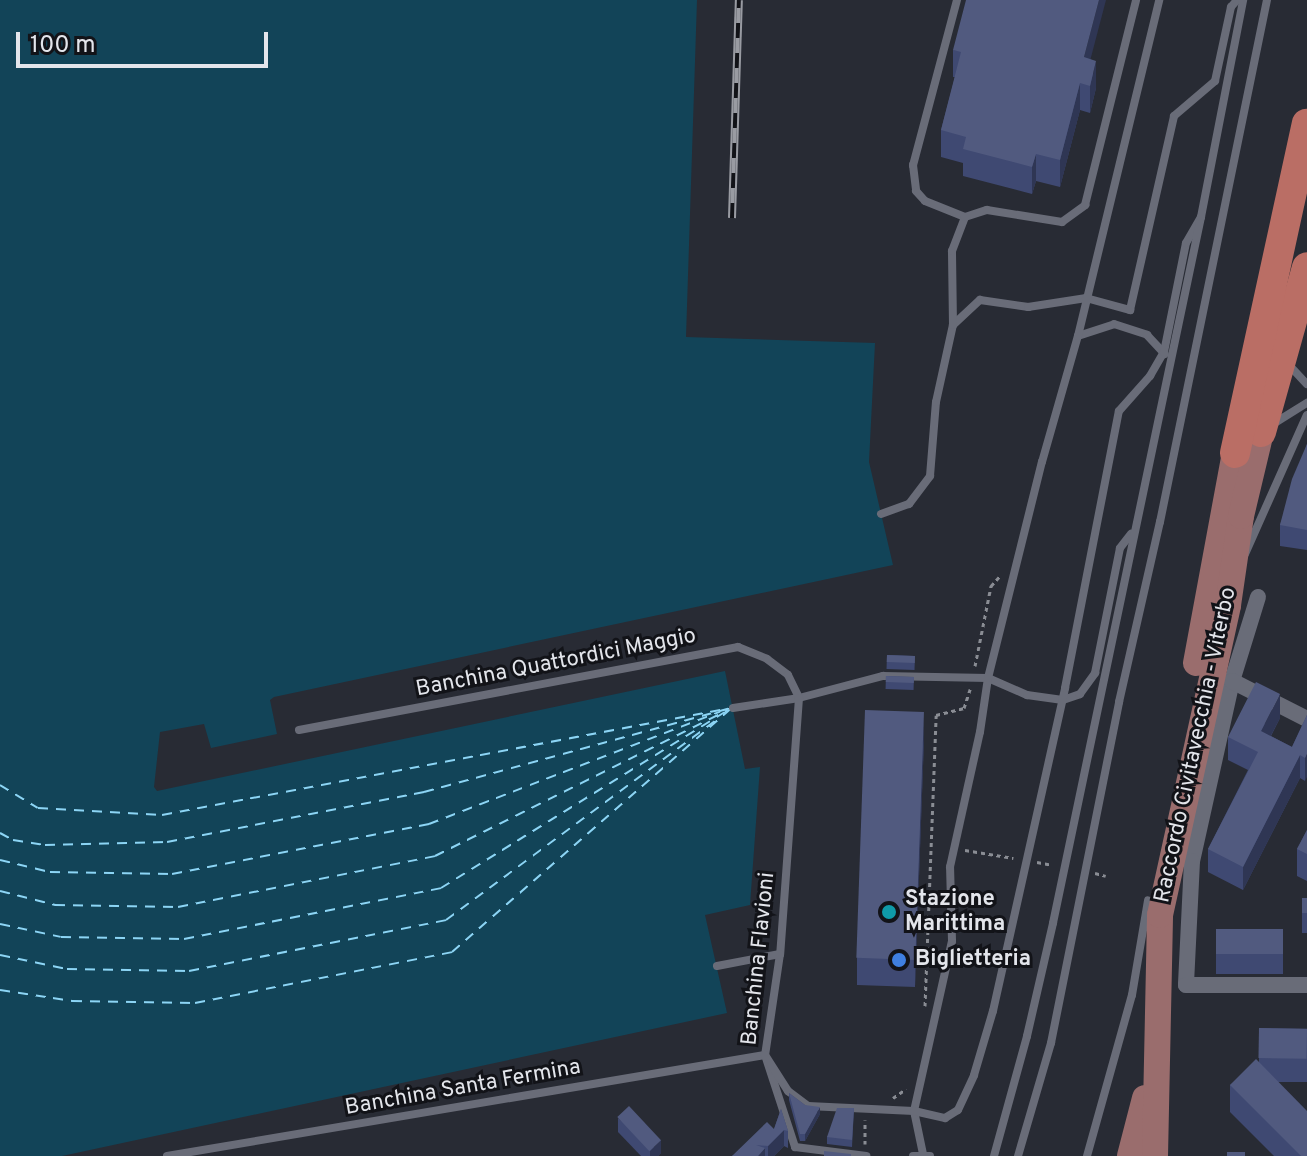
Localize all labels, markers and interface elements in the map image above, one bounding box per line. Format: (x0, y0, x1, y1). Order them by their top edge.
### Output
scale bar (20, 16, 272, 66)
text: 100 m (30, 31, 96, 61)
street label: Raccordo Civitavecchia - Viterbo (1150, 584, 1242, 906)
street label: Banchina Quattordici Maggio (414, 623, 698, 703)
street label: Banchina Flavioni (737, 871, 781, 1047)
place label: Stazione Marittima (905, 886, 1005, 938)
marker: Stazione Marittima (880, 903, 898, 921)
place label: Biglietteria (915, 947, 1031, 973)
marker: Biglietteria (890, 951, 908, 969)
street label: Banchina Santa Fermina (343, 1054, 583, 1122)

